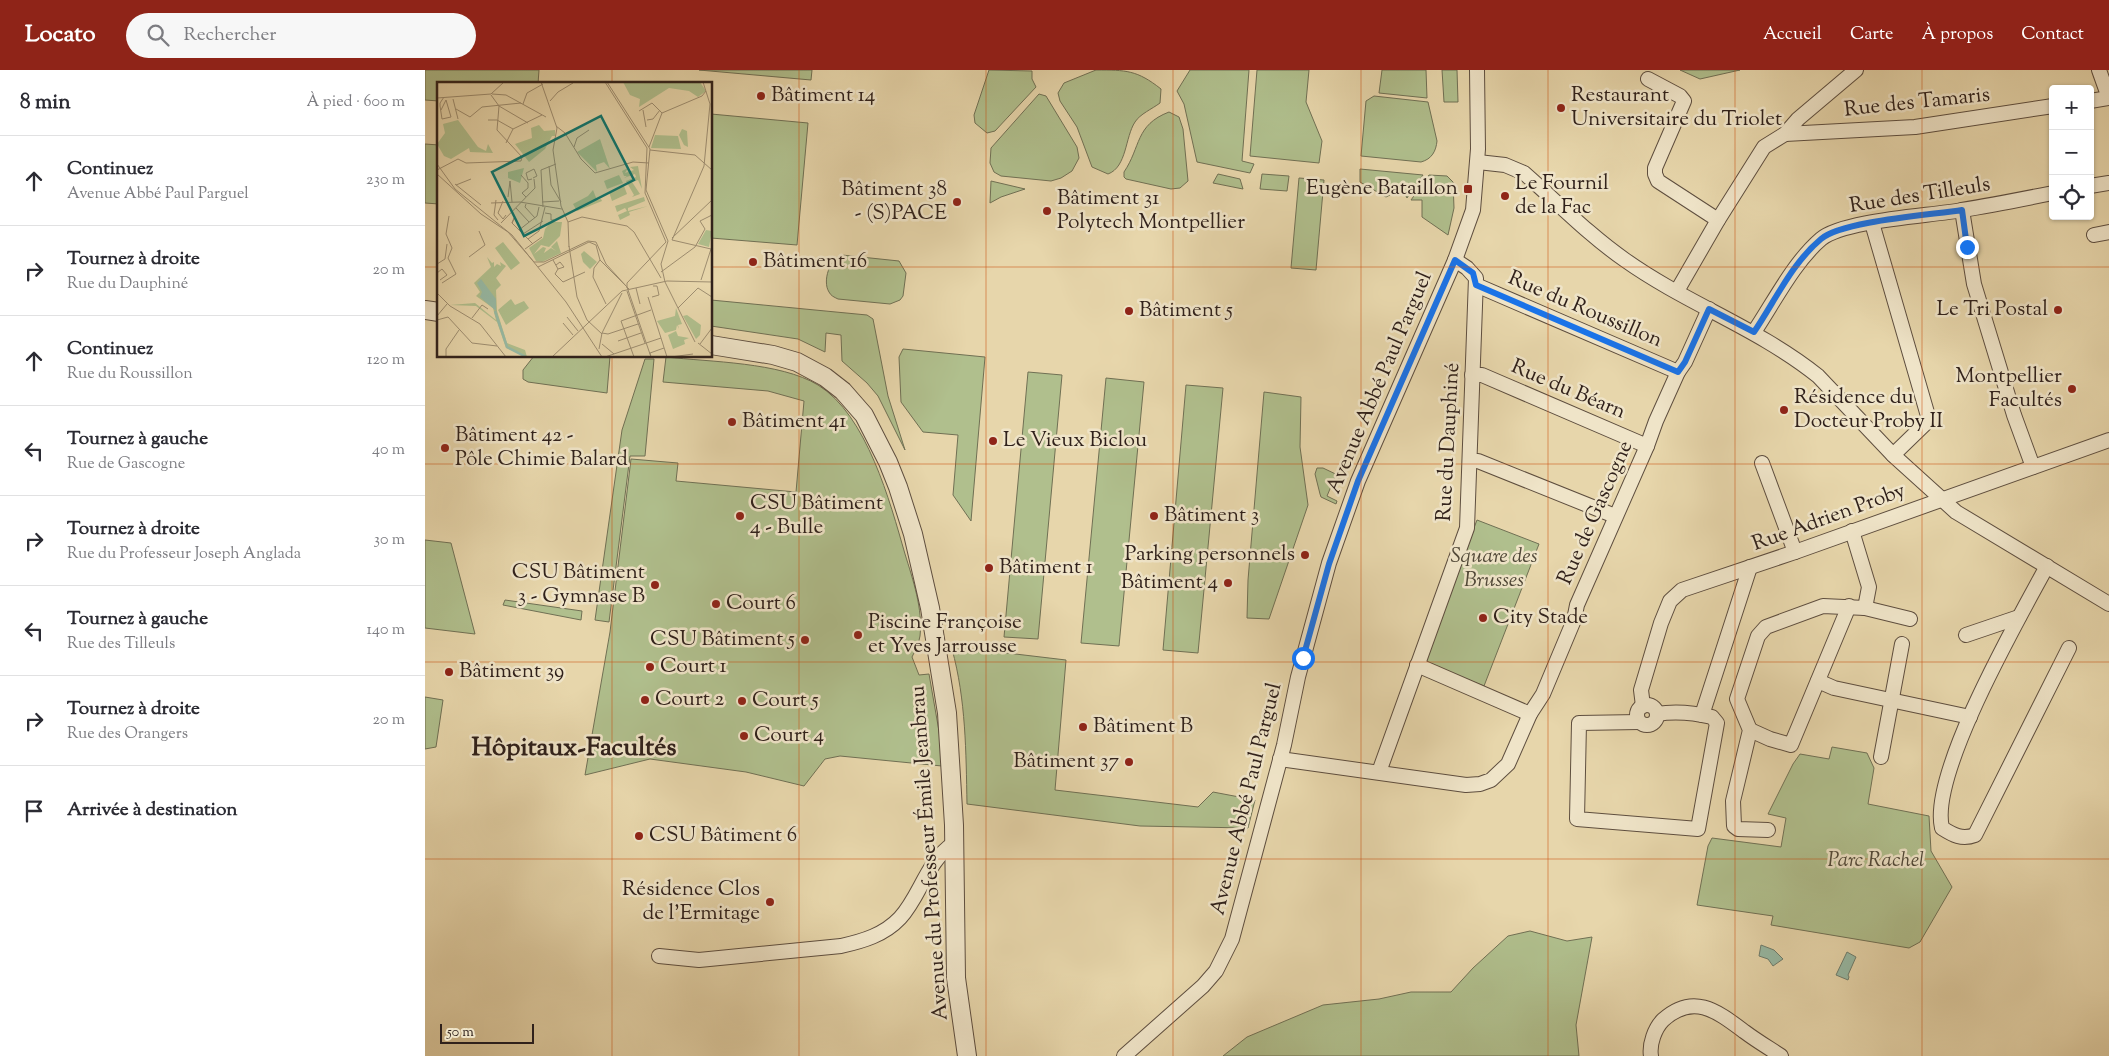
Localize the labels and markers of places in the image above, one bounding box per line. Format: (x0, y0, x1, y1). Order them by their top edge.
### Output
place label: Bâtiment 14 (771, 81, 875, 111)
place label: Restaurant Universitaire du Triolet (1571, 81, 1782, 135)
marker: Bâtiment 14 (755, 90, 767, 102)
marker: Restaurant Universitaire du Triolet (1555, 102, 1567, 114)
place label: Le Fournil de la Fac (1515, 169, 1609, 223)
place label: Eugène Bataillon (1306, 174, 1458, 204)
place label: Bâtiment 38 - (S)PACE (841, 175, 947, 229)
marker: Eugène Bataillon (1462, 183, 1474, 195)
place label: Bâtiment 31 Polytech Montpellier (1057, 184, 1245, 238)
marker: Le Fournil de la Fac (1499, 190, 1511, 202)
marker: Bâtiment 38 - (S)PACE (951, 196, 963, 208)
marker: Bâtiment 31 Polytech Montpellier (1041, 205, 1053, 217)
place label: Bâtiment 16 (763, 247, 867, 277)
marker: Bâtiment 16 (747, 256, 759, 268)
place label: Le Tri Postal (1936, 295, 2048, 325)
place label: Bâtiment 5 (1139, 296, 1233, 326)
marker: Le Tri Postal (2052, 304, 2064, 316)
marker: Bâtiment 5 (1123, 305, 1135, 317)
place label: Montpellier Facultés (1956, 362, 2062, 416)
place label: Résidence du Docteur Proby II (1794, 383, 1943, 437)
marker: Montpellier Facultés (2066, 383, 2078, 395)
marker: Résidence du Docteur Proby II (1778, 404, 1790, 416)
place label: Bâtiment 41 (742, 407, 846, 437)
marker: Bâtiment 41 (726, 416, 738, 428)
place label: Bâtiment 42 - Pôle Chimie Balard (455, 421, 628, 475)
place label: Le Vieux Biclou (1003, 426, 1147, 456)
marker: Le Vieux Biclou (987, 435, 999, 447)
marker: Bâtiment 42 - Pôle Chimie Balard (439, 442, 451, 454)
place label: CSU Bâtiment 4 - Bulle (750, 489, 883, 543)
place label: Bâtiment 3 (1164, 501, 1259, 531)
marker: CSU Bâtiment 4 - Bulle (734, 510, 746, 522)
marker: Bâtiment 3 (1148, 510, 1160, 522)
place label: Parking personnels (1125, 540, 1295, 570)
marker: Parking personnels (1299, 549, 1311, 561)
place label: Bâtiment 1 (999, 553, 1093, 583)
place label: CSU Bâtiment 3 - Gymnase B (512, 558, 645, 612)
marker: Bâtiment 1 (983, 562, 995, 574)
place label: Bâtiment 4 (1121, 568, 1218, 598)
marker: Bâtiment 4 (1222, 577, 1234, 589)
marker: CSU Bâtiment 3 - Gymnase B (649, 579, 661, 591)
place label: Court 6 (726, 589, 796, 619)
marker: Court 6 (710, 598, 722, 610)
place label: City Stade (1493, 603, 1588, 633)
place label: Piscine Françoise et Yves Jarrousse (868, 608, 1022, 662)
marker: City Stade (1477, 612, 1489, 624)
place label: CSU Bâtiment 5 (650, 625, 795, 655)
marker: Piscine Françoise et Yves Jarrousse (852, 629, 864, 641)
marker: CSU Bâtiment 5 (799, 634, 811, 646)
place label: Court 1 (660, 652, 727, 682)
place label: Bâtiment 39 (459, 657, 564, 687)
marker: Court 1 (644, 661, 656, 673)
marker: Bâtiment 39 (443, 666, 455, 678)
place label: Court 2 (655, 685, 724, 715)
place label: Court 5 (752, 686, 819, 716)
marker: Court 2 (639, 694, 651, 706)
marker: Court 5 (736, 695, 748, 707)
place label: Bâtiment B (1093, 712, 1193, 742)
place label: Court 4 (754, 721, 824, 751)
marker: Bâtiment B (1077, 721, 1089, 733)
marker: Court 4 (738, 730, 750, 742)
place label: Bâtiment 37 (1013, 747, 1119, 777)
marker: Bâtiment 37 (1123, 756, 1135, 768)
place label: CSU Bâtiment 6 (649, 821, 797, 851)
marker: CSU Bâtiment 6 (633, 830, 645, 842)
place label: Résidence Clos de l'Ermitage (622, 875, 760, 929)
marker: Résidence Clos de l'Ermitage (764, 896, 776, 908)

